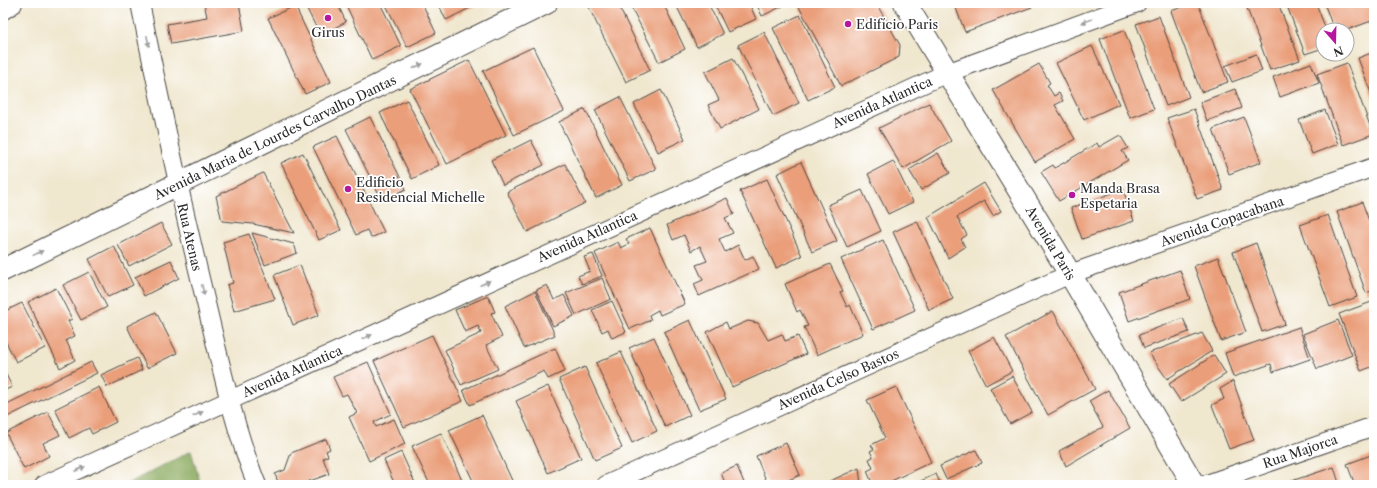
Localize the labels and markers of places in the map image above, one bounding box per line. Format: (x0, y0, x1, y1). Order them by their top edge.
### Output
marker: Girus (323, 13, 333, 23)
place label: Edifício Paris (856, 16, 939, 32)
marker: Edifício Paris (843, 19, 853, 29)
place label: Girus (311, 24, 345, 40)
place label: Edificio Residencial Michelle (356, 174, 485, 205)
place label: Manda Brasa Espetaria (1080, 180, 1160, 211)
marker: Edificio Residencial Michelle (343, 184, 353, 194)
marker: Manda Brasa Espetaria (1067, 190, 1077, 200)

